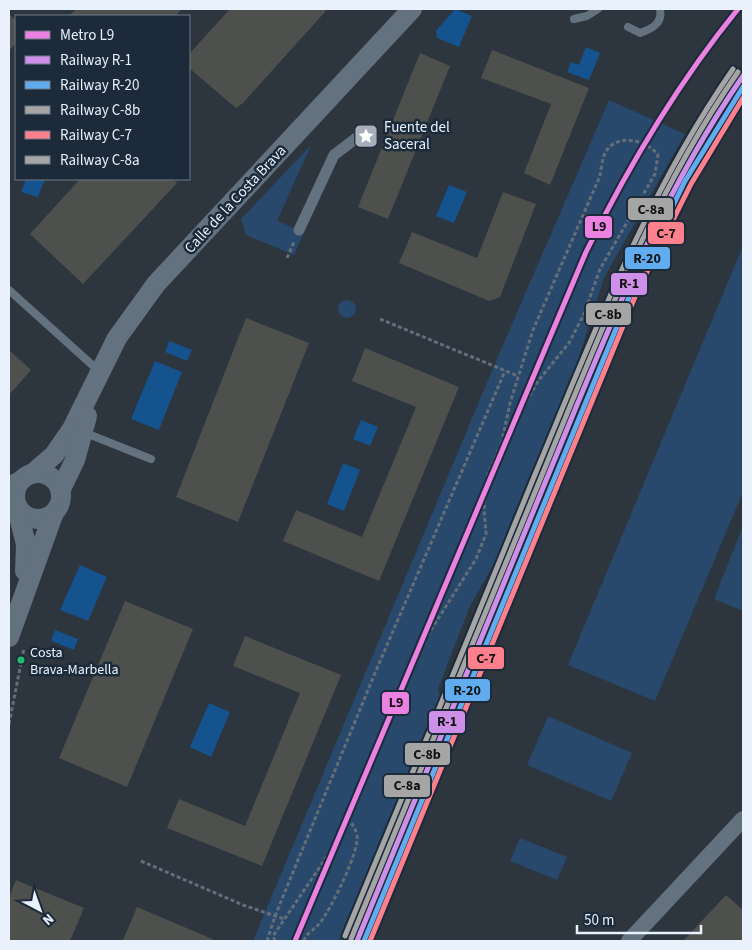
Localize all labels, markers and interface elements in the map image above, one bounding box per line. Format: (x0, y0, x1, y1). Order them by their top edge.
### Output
legend (15, 15, 190, 180)
text: Metro L9 (60, 25, 114, 46)
text: Railway R-1 (60, 50, 132, 71)
text: Railway R-20 (60, 75, 139, 96)
text: Railway C-8b (60, 100, 140, 121)
place label: Fuente del Saceral (384, 117, 450, 155)
place icon: Fuente del Saceral (353, 123, 379, 149)
text: Railway C-7 (60, 125, 132, 146)
street label: Calle de la Costa Brava (180, 141, 291, 258)
text: Railway C-8a (60, 150, 140, 171)
line badge: C-8a (627, 197, 674, 221)
text: C-8a (637, 200, 665, 220)
line badge: L9 (584, 215, 613, 239)
text: L9 (592, 217, 606, 237)
line badge: C-7 (647, 221, 685, 245)
text: C-7 (656, 224, 676, 244)
line badge: R-20 (624, 246, 671, 270)
text: R-20 (633, 249, 661, 269)
line badge: R-1 (610, 272, 648, 296)
text: R-1 (619, 274, 639, 294)
line badge: C-8b (585, 302, 632, 326)
text: C-8b (594, 305, 622, 325)
place label: Costa Brava-Marbella (30, 643, 118, 680)
line badge: C-7 (467, 646, 505, 670)
text: C-7 (476, 649, 496, 669)
marker: Costa Brava-Marbella (16, 655, 26, 665)
line badge: R-20 (444, 678, 491, 702)
text: R-20 (453, 681, 481, 701)
line badge: L9 (381, 691, 410, 715)
text: L9 (389, 693, 403, 713)
line badge: R-1 (428, 710, 466, 734)
text: R-1 (437, 712, 457, 732)
line badge: C-8b (404, 742, 451, 766)
text: C-8b (413, 745, 441, 765)
line badge: C-8a (383, 774, 431, 798)
text: C-8a (393, 776, 421, 796)
north arrow (15, 885, 65, 935)
scale bar (577, 902, 701, 934)
text: N (38, 908, 58, 930)
text: 50 m (584, 910, 614, 931)

